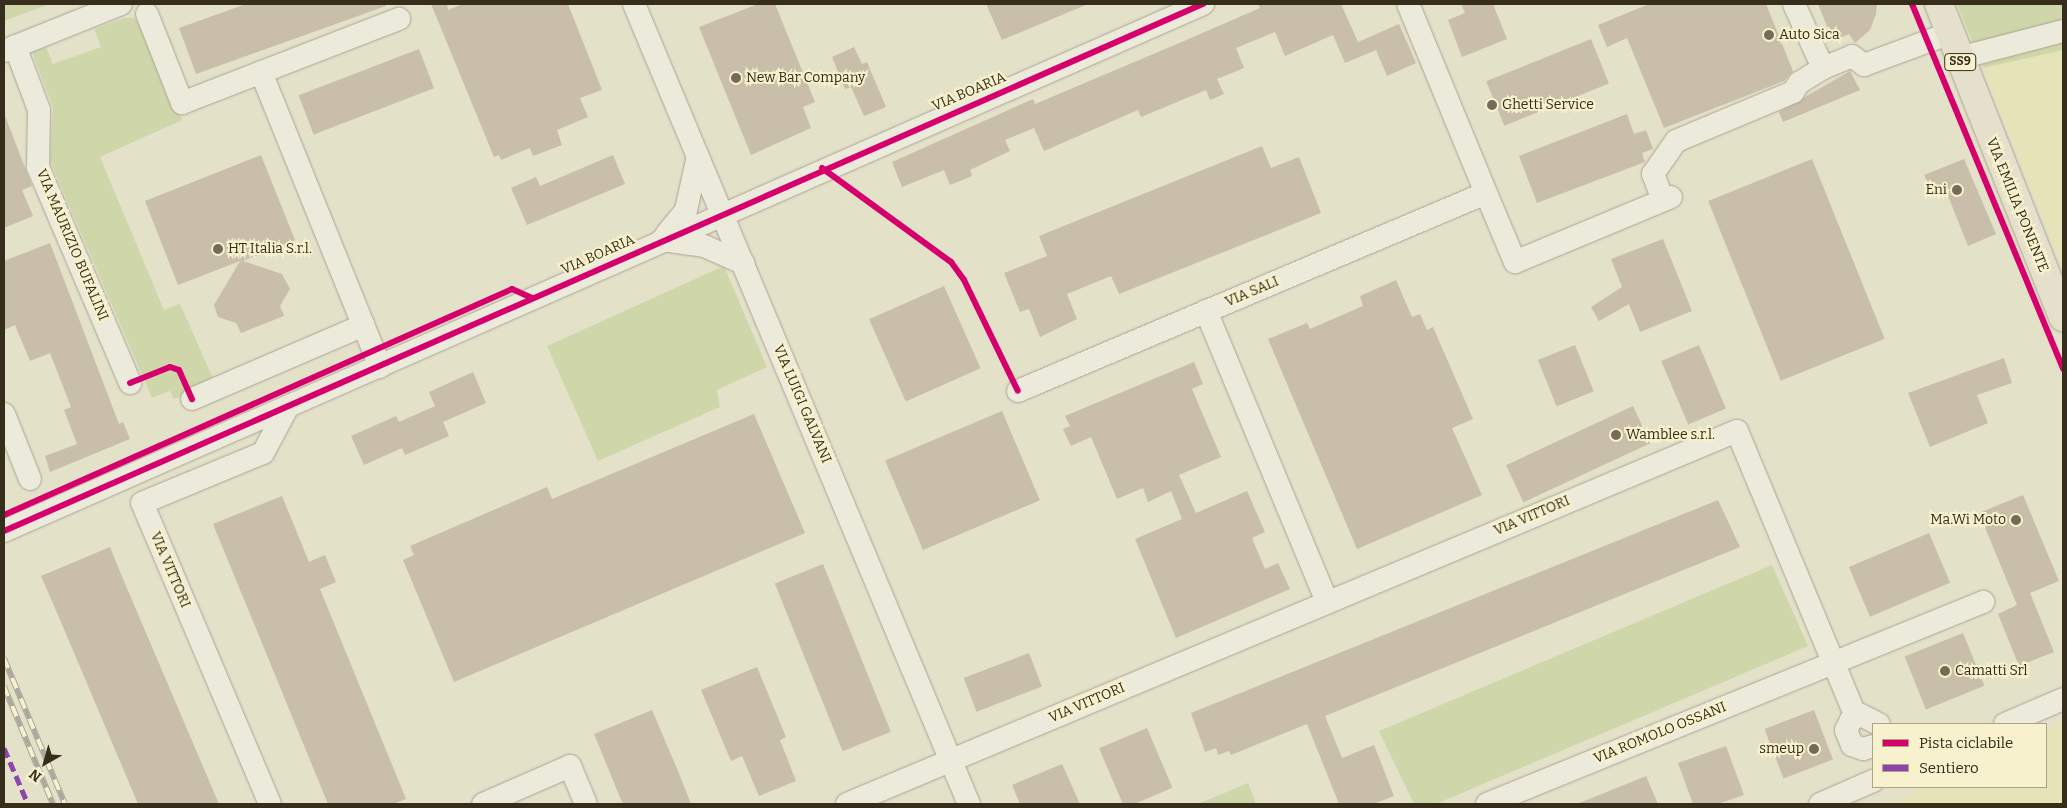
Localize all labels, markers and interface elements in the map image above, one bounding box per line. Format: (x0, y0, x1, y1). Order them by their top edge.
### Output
place label: Auto Sica (1779, 27, 1840, 43)
marker: Auto Sica (1763, 29, 1775, 41)
road number: SS9 (1944, 52, 1976, 72)
street label: VIA BOARIA (930, 69, 1008, 115)
place label: New Bar Company (746, 70, 865, 86)
marker: New Bar Company (730, 72, 742, 84)
place label: Ghetti Service (1502, 97, 1594, 113)
marker: Ghetti Service (1486, 99, 1498, 111)
street label: VIA EMILIA PONENTE (1982, 135, 2052, 275)
street label: VIA MAURIZIO BUFALINI (32, 167, 112, 323)
place label: Eni (1925, 182, 1947, 198)
marker: Eni (1951, 184, 1963, 196)
street label: VIA BOARIA (559, 231, 637, 279)
place label: HT Italia S.r.l. (228, 241, 312, 257)
marker: HT Italia S.r.l. (212, 243, 224, 255)
street label: VIA SALI (1223, 273, 1281, 311)
street label: VIA LUIGI GALVANI (769, 342, 835, 466)
place label: Wamblee s.r.l. (1626, 427, 1715, 443)
marker: Wamblee s.r.l. (1610, 429, 1622, 441)
street label: VIA VITTORI (1491, 492, 1573, 540)
place label: Ma.Wi Moto (1930, 512, 2006, 528)
marker: Ma.Wi Moto (2010, 514, 2022, 526)
street label: VIA VITTORI (146, 529, 194, 611)
place label: Camatti Srl (1955, 663, 2027, 679)
marker: Camatti Srl (1939, 665, 1951, 677)
street label: VIA VITTORI (1046, 679, 1128, 727)
street label: VIA ROMOLO OSSANI (1591, 699, 1729, 767)
legend (1872, 723, 2047, 788)
text: Pista ciclabile (1919, 734, 2013, 752)
north arrow (20, 738, 70, 788)
place label: smeup (1759, 741, 1804, 757)
marker: smeup (1808, 743, 1820, 755)
text: Sentiero (1919, 759, 1979, 777)
text: N (26, 765, 45, 785)

